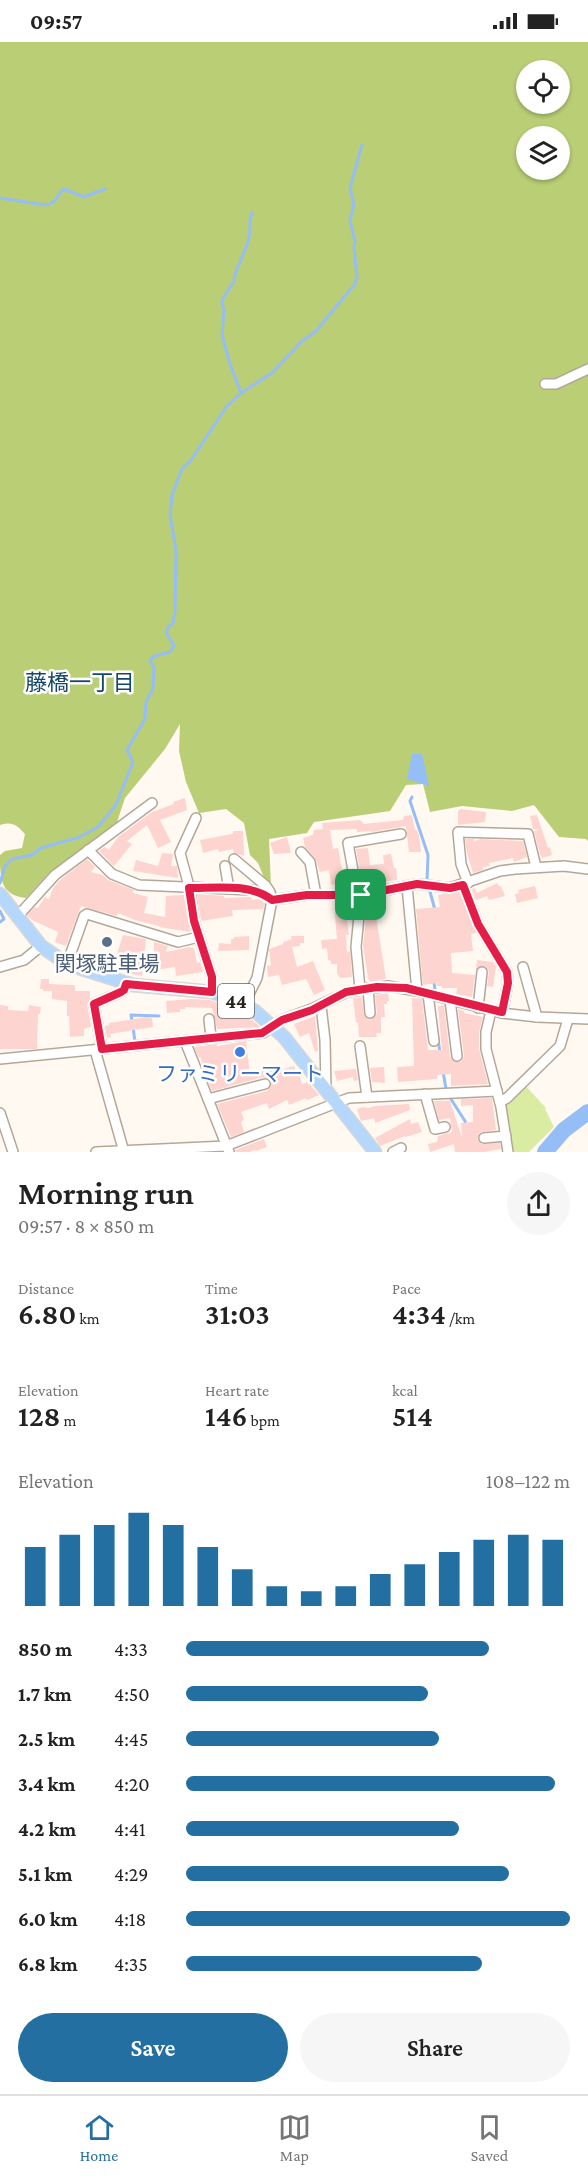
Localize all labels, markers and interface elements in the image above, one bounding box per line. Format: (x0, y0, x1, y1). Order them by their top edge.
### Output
text: 09:57 (30, 9, 82, 34)
map controls (516, 60, 570, 180)
button: locate (516, 60, 570, 114)
button: layers (516, 126, 570, 180)
district label: 藤橋一丁目 (25, 670, 135, 695)
pin (335, 869, 386, 920)
icon: arrive (344, 878, 377, 911)
marker: 関塚駐車場 (100, 935, 114, 949)
place label: 関塚駐車場 (55, 952, 160, 976)
road number: 44 (218, 984, 254, 1018)
marker: ファミリーマート (233, 1045, 247, 1059)
place label: ファミリーマート (156, 1062, 324, 1086)
button: share (507, 1172, 570, 1235)
text: Morning run (18, 1174, 194, 1211)
text: 09:57 · 8 × 850 m (18, 1215, 154, 1237)
text: Distance (18, 1280, 74, 1297)
text: Time (205, 1280, 238, 1297)
text: Pace (392, 1280, 421, 1297)
text: 6.80 (18, 1297, 76, 1330)
text: 31:03 (205, 1297, 270, 1330)
text: 4:34 (392, 1297, 446, 1330)
text: km (76, 1310, 100, 1327)
text: /km (446, 1310, 475, 1327)
text: Elevation (18, 1382, 79, 1399)
text: Heart rate (205, 1382, 269, 1399)
text: kcal (392, 1382, 418, 1399)
text: 128 (18, 1399, 61, 1432)
text: 146 (205, 1399, 247, 1432)
text: 514 (392, 1399, 433, 1432)
text: m (61, 1412, 76, 1429)
text: bpm (247, 1412, 280, 1429)
text: Elevation (18, 1470, 94, 1492)
text: 108–122 m (486, 1470, 570, 1492)
text: 850 m (18, 1638, 72, 1660)
text: 4:33 (114, 1638, 148, 1660)
text: 1.7 km (18, 1683, 72, 1705)
text: 4:50 (114, 1683, 150, 1705)
text: 2.5 km (18, 1728, 75, 1750)
text: 4:45 (114, 1728, 148, 1750)
text: 3.4 km (18, 1773, 75, 1795)
text: 4:20 (114, 1773, 150, 1795)
text: 4.2 km (18, 1818, 76, 1840)
text: 4:41 (114, 1818, 146, 1840)
text: 5.1 km (18, 1863, 72, 1885)
text: 4:29 (114, 1863, 148, 1885)
text: 6.0 km (18, 1908, 78, 1930)
text: 4:18 (114, 1908, 146, 1930)
text: 6.8 km (18, 1953, 78, 1975)
text: 4:35 (114, 1953, 148, 1975)
button: Save (18, 2013, 288, 2082)
button: Share (300, 2013, 570, 2082)
tab: Home (80, 2111, 118, 2164)
tab: Map (278, 2111, 311, 2164)
tab: Saved (471, 2111, 508, 2164)

